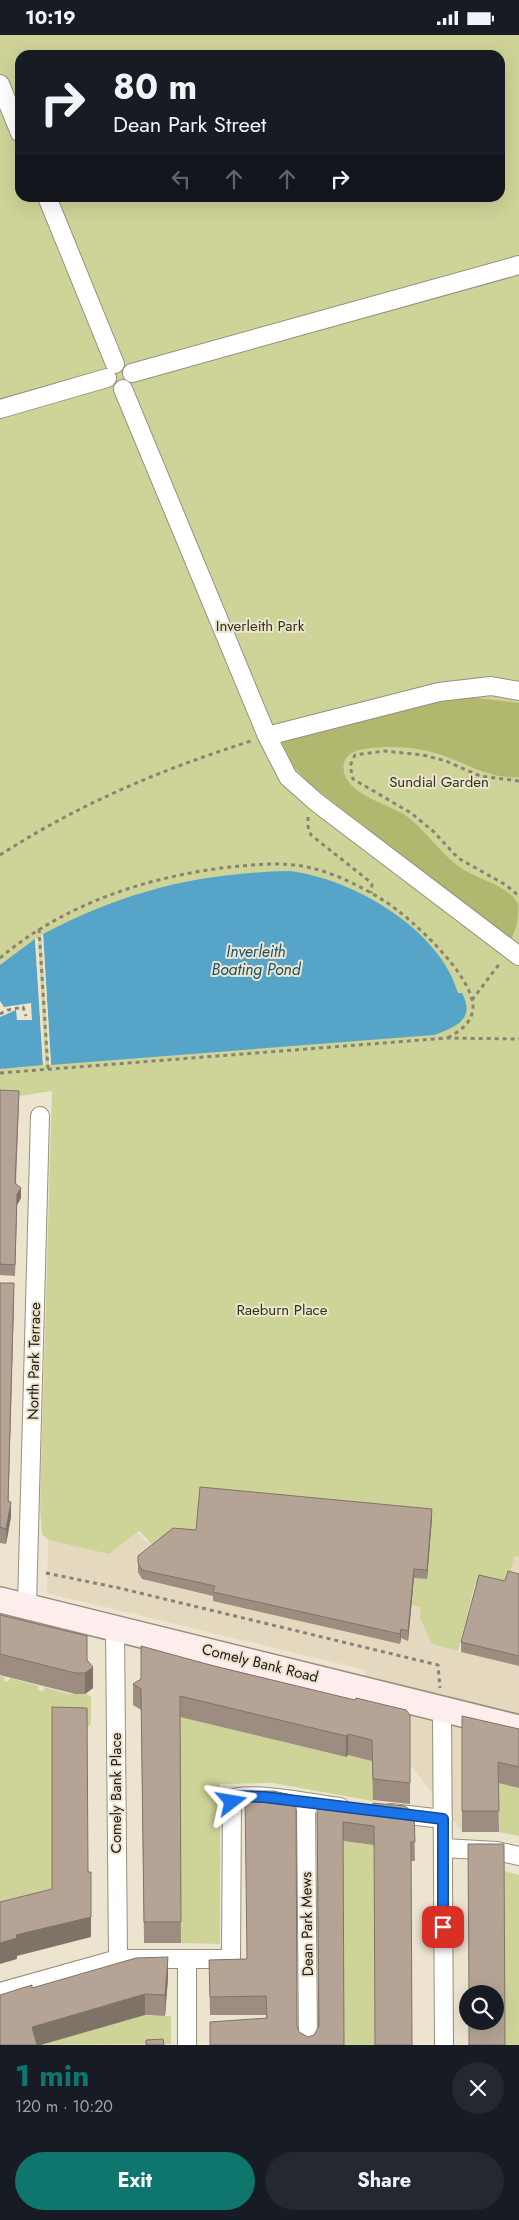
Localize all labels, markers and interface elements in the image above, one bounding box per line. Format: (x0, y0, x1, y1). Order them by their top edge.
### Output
text: 10:19 (25, 4, 76, 31)
text: 80 m (113, 62, 197, 112)
icon: right (30, 70, 95, 135)
text: Dean Park Street (113, 108, 266, 140)
icon: left (167, 165, 195, 193)
icon: ahead (220, 165, 248, 193)
icon: ahead (273, 165, 301, 193)
icon: right (326, 165, 354, 193)
park label: Inverleith Park (216, 615, 305, 637)
park label: Sundial Garden (389, 771, 489, 793)
water label: Inverleith Boating Pond (211, 940, 302, 981)
park label: Raeburn Place (236, 1299, 328, 1321)
street label: North Park Terrace (22, 1302, 46, 1420)
street label: Comely Bank Road (199, 1638, 321, 1688)
street label: Comely Bank Place (105, 1732, 127, 1853)
position arrow (205, 1775, 257, 1827)
street label: Dean Park Mews (295, 1871, 319, 1977)
pin (422, 1906, 464, 1948)
icon: arrive (429, 1913, 457, 1941)
map controls (459, 1985, 504, 2030)
button: search (459, 1985, 504, 2030)
text: 1 min (15, 2054, 89, 2097)
button: close (452, 2062, 504, 2114)
text: 120 m · 10:20 (15, 2095, 113, 2118)
button: Exit (15, 2152, 255, 2210)
button: Share (265, 2152, 504, 2210)

